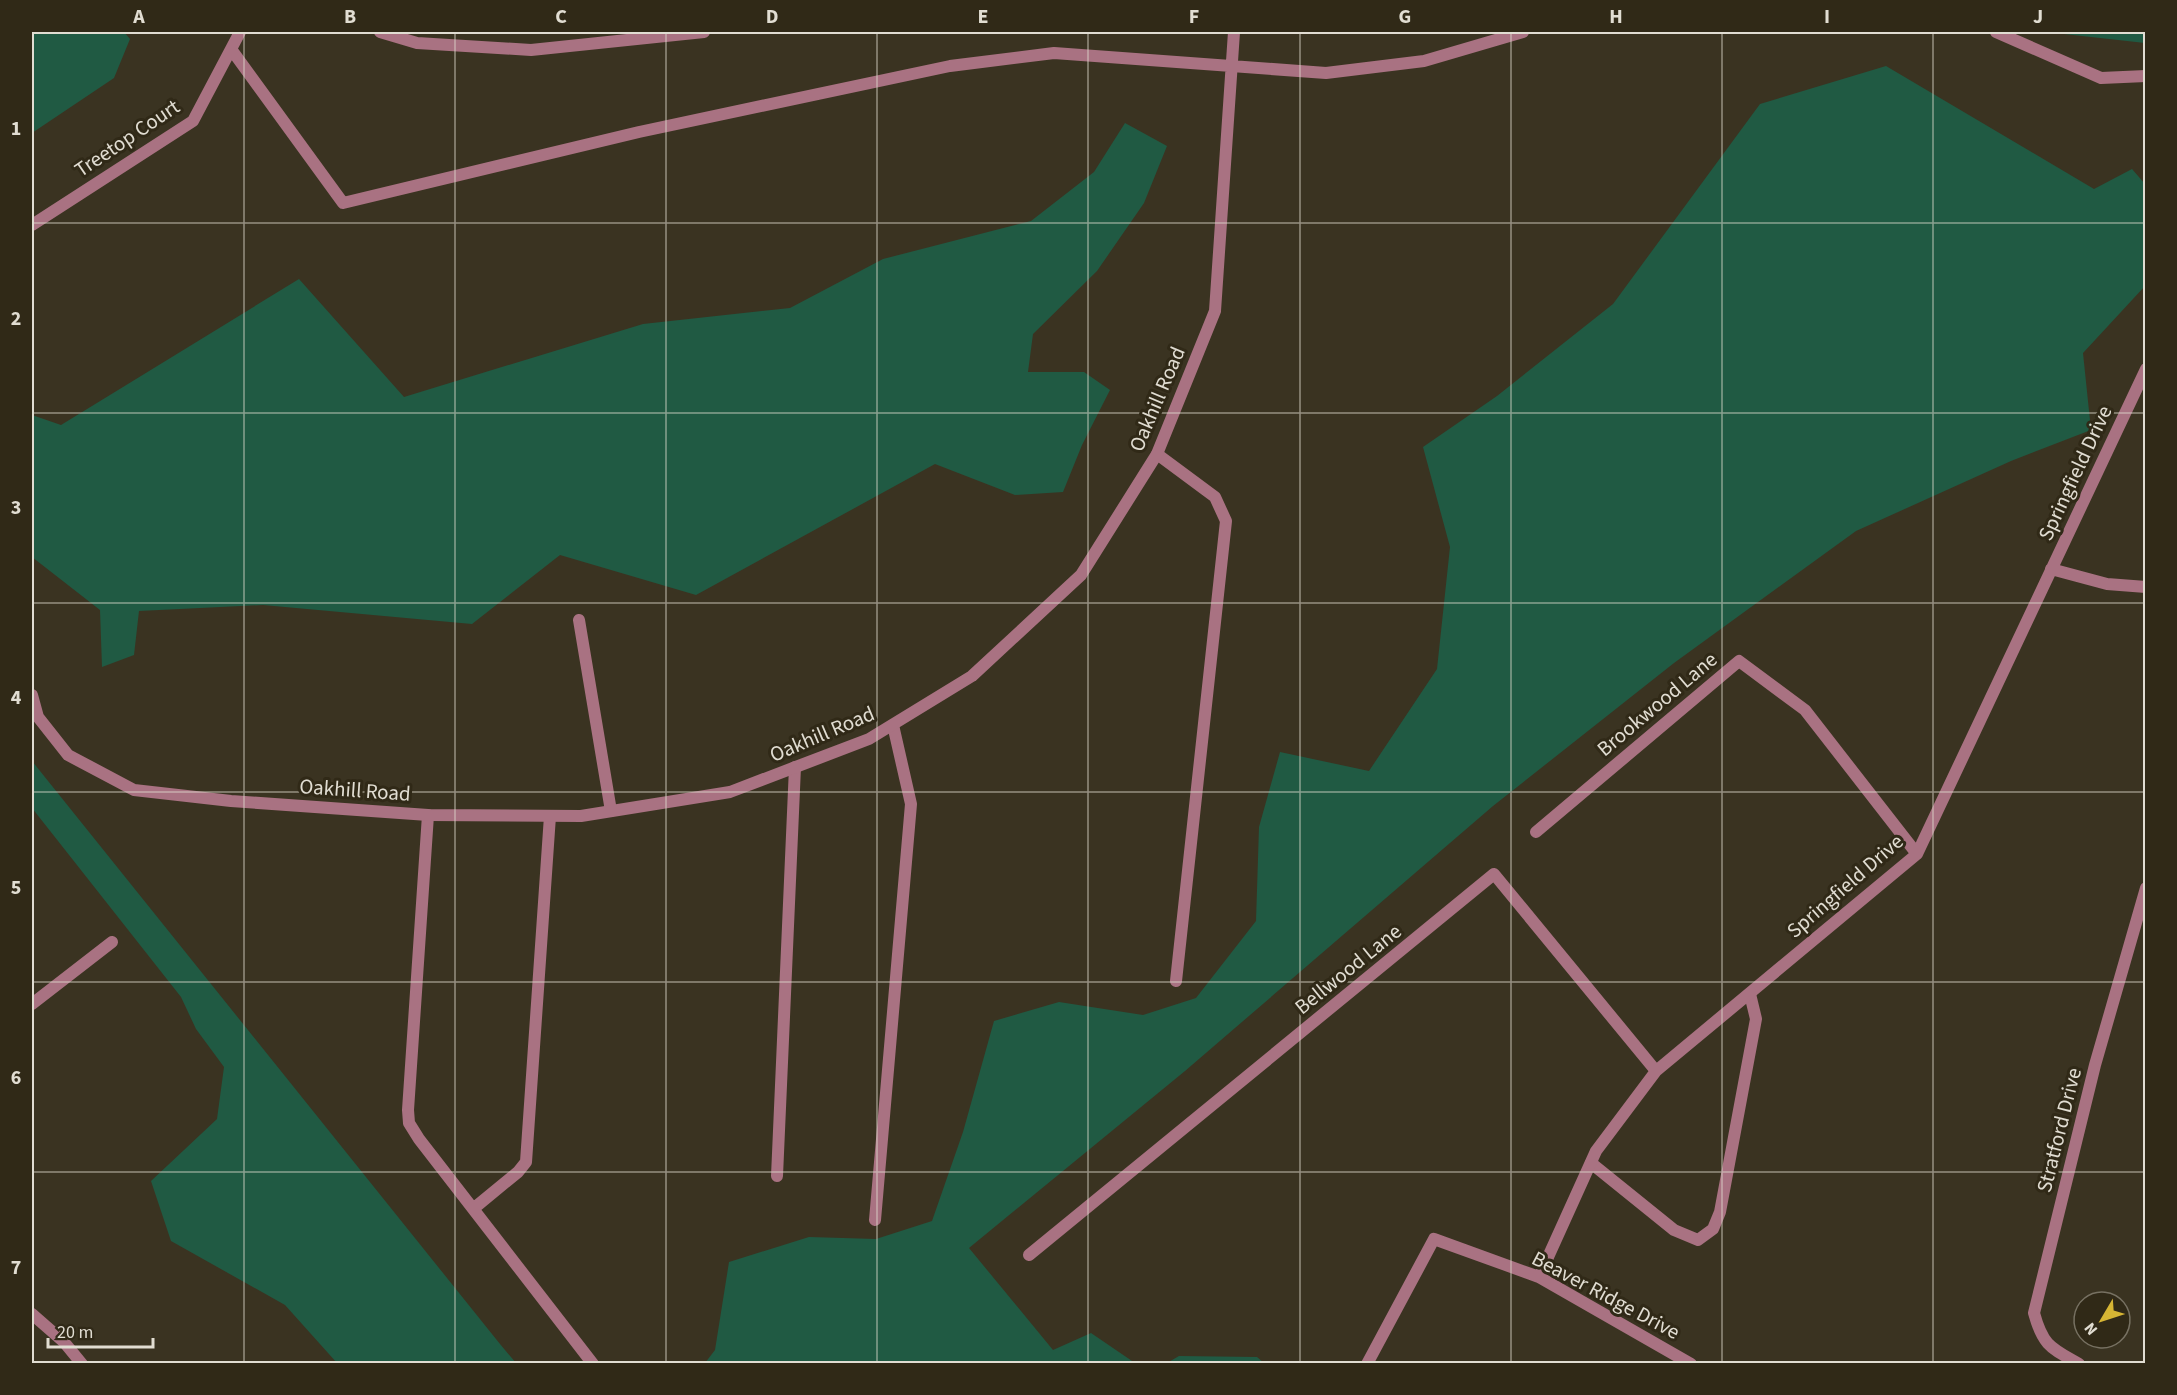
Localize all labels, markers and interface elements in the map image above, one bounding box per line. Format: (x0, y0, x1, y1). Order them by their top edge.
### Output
text: A (132, 3, 145, 31)
text: B (344, 3, 356, 31)
text: C (555, 3, 567, 31)
text: D (766, 3, 778, 31)
text: E (978, 3, 988, 31)
text: F (1189, 3, 1199, 31)
text: G (1399, 3, 1411, 31)
text: H (1609, 3, 1623, 31)
text: I (1824, 3, 1830, 31)
text: J (2033, 3, 2043, 31)
street label: Treetop Court (68, 92, 186, 184)
text: 1 (11, 115, 21, 143)
text: 2 (11, 305, 21, 333)
street label: Oakhill Road (1121, 342, 1193, 456)
street label: Springfield Drive (2031, 401, 2119, 545)
text: 3 (11, 494, 21, 522)
street label: Brookwood Lane (1590, 645, 1724, 763)
text: 4 (11, 684, 22, 712)
street label: Oakhill Road (765, 698, 879, 770)
street label: Oakhill Road (298, 771, 412, 809)
street label: Springfield Drive (1780, 827, 1910, 945)
text: 5 (11, 874, 21, 902)
street label: Bellwood Lane (1288, 916, 1408, 1022)
text: 6 (11, 1064, 21, 1092)
street label: Stratford Drive (2029, 1064, 2089, 1196)
street label: Beaver Ridge Drive (1527, 1243, 1685, 1347)
text: 7 (11, 1254, 21, 1282)
north arrow (2072, 1290, 2132, 1350)
scale bar (48, 1311, 153, 1349)
text: N (2079, 1318, 2103, 1340)
text: 20 m (57, 1320, 93, 1345)

